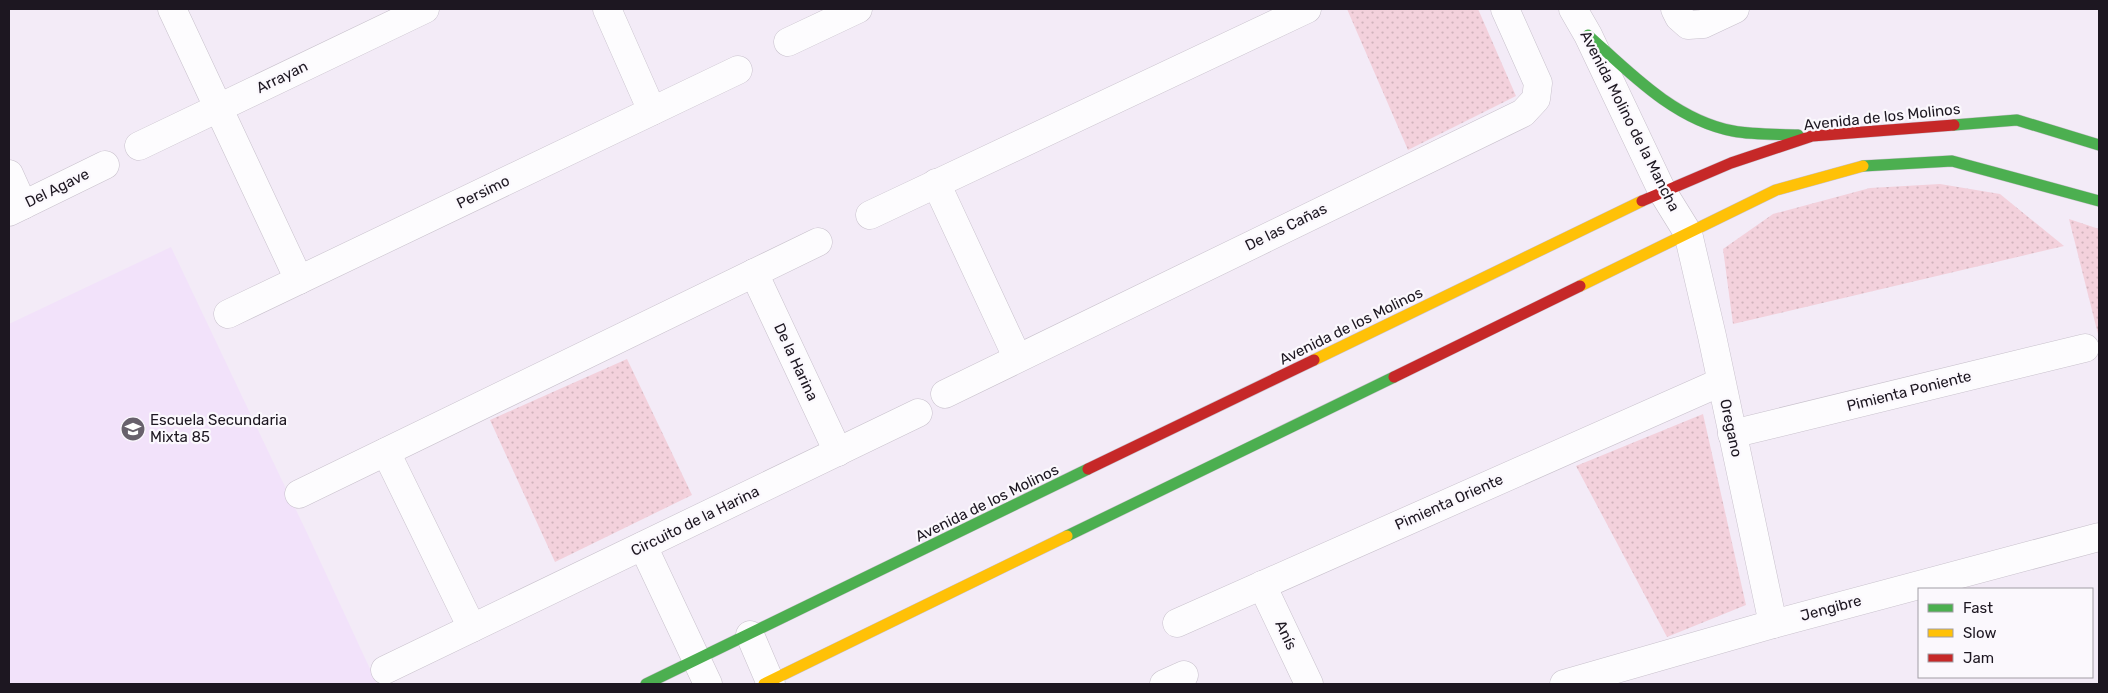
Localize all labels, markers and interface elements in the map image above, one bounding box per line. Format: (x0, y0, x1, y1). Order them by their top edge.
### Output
street label: Avenida Molino de la Mancha (1576, 28, 1684, 214)
street label: Arrayan (253, 57, 311, 97)
street label: Avenida de los Molinos (1803, 100, 1962, 134)
street label: Del Agave (22, 165, 92, 211)
street label: Persimo (454, 171, 512, 213)
street label: De las Cañas (1242, 199, 1330, 255)
street label: Avenida de los Molinos (1276, 283, 1426, 369)
street label: De la Harina (770, 320, 822, 404)
street label: Pimienta Poniente (1845, 367, 1973, 415)
street label: Oregano (1716, 397, 1746, 459)
place label: Escuela Secundaria Mixta 85 (150, 411, 287, 446)
school or university icon: Escuela Secundaria Mixta 85 (120, 416, 146, 442)
street label: Avenida de los Molinos (912, 460, 1062, 546)
street label: Pimienta Oriente (1392, 470, 1506, 534)
street label: Circuito de la Harina (628, 482, 762, 560)
legend (1918, 588, 2093, 678)
street label: Jengibre (1799, 591, 1863, 625)
text: Fast (1963, 599, 1993, 617)
street label: Anís (1271, 617, 1301, 653)
text: Slow (1963, 624, 1996, 642)
text: Jam (1963, 649, 1994, 667)

